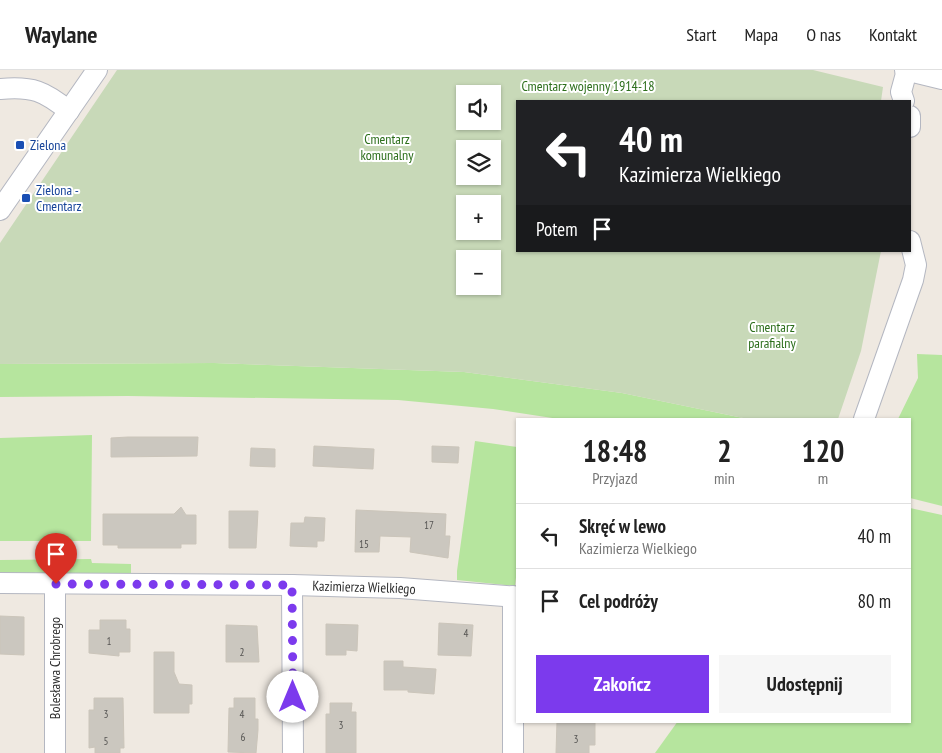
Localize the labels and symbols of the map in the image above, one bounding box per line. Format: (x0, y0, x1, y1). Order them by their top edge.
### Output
park label: Cmentarz wojenny 1914-18 (521, 77, 655, 95)
park label: Cmentarz komunalny (361, 130, 414, 164)
place label: Zielona (30, 136, 66, 154)
marker: Zielona (14, 139, 26, 151)
place label: Zielona - Cmentarz (36, 181, 82, 215)
marker: Zielona - Cmentarz (20, 192, 32, 204)
park label: Cmentarz parafialny (748, 318, 796, 352)
house number: 17 (424, 518, 434, 532)
pin (35, 533, 77, 584)
house number: 15 (359, 537, 369, 551)
street label: Kazimierza Wielkiego (312, 577, 416, 598)
street label: Bolesława Chrobrego (46, 617, 64, 719)
house number: 4 (464, 626, 469, 640)
house number: 1 (107, 634, 112, 648)
house number: 2 (240, 645, 245, 659)
position arrow (266, 670, 318, 722)
house number: 3 (104, 707, 109, 721)
house number: 4 (240, 707, 245, 721)
house number: 3 (339, 718, 344, 732)
house number: 6 (241, 730, 246, 744)
house number: 3 (574, 732, 579, 746)
house number: 5 (104, 734, 109, 748)

